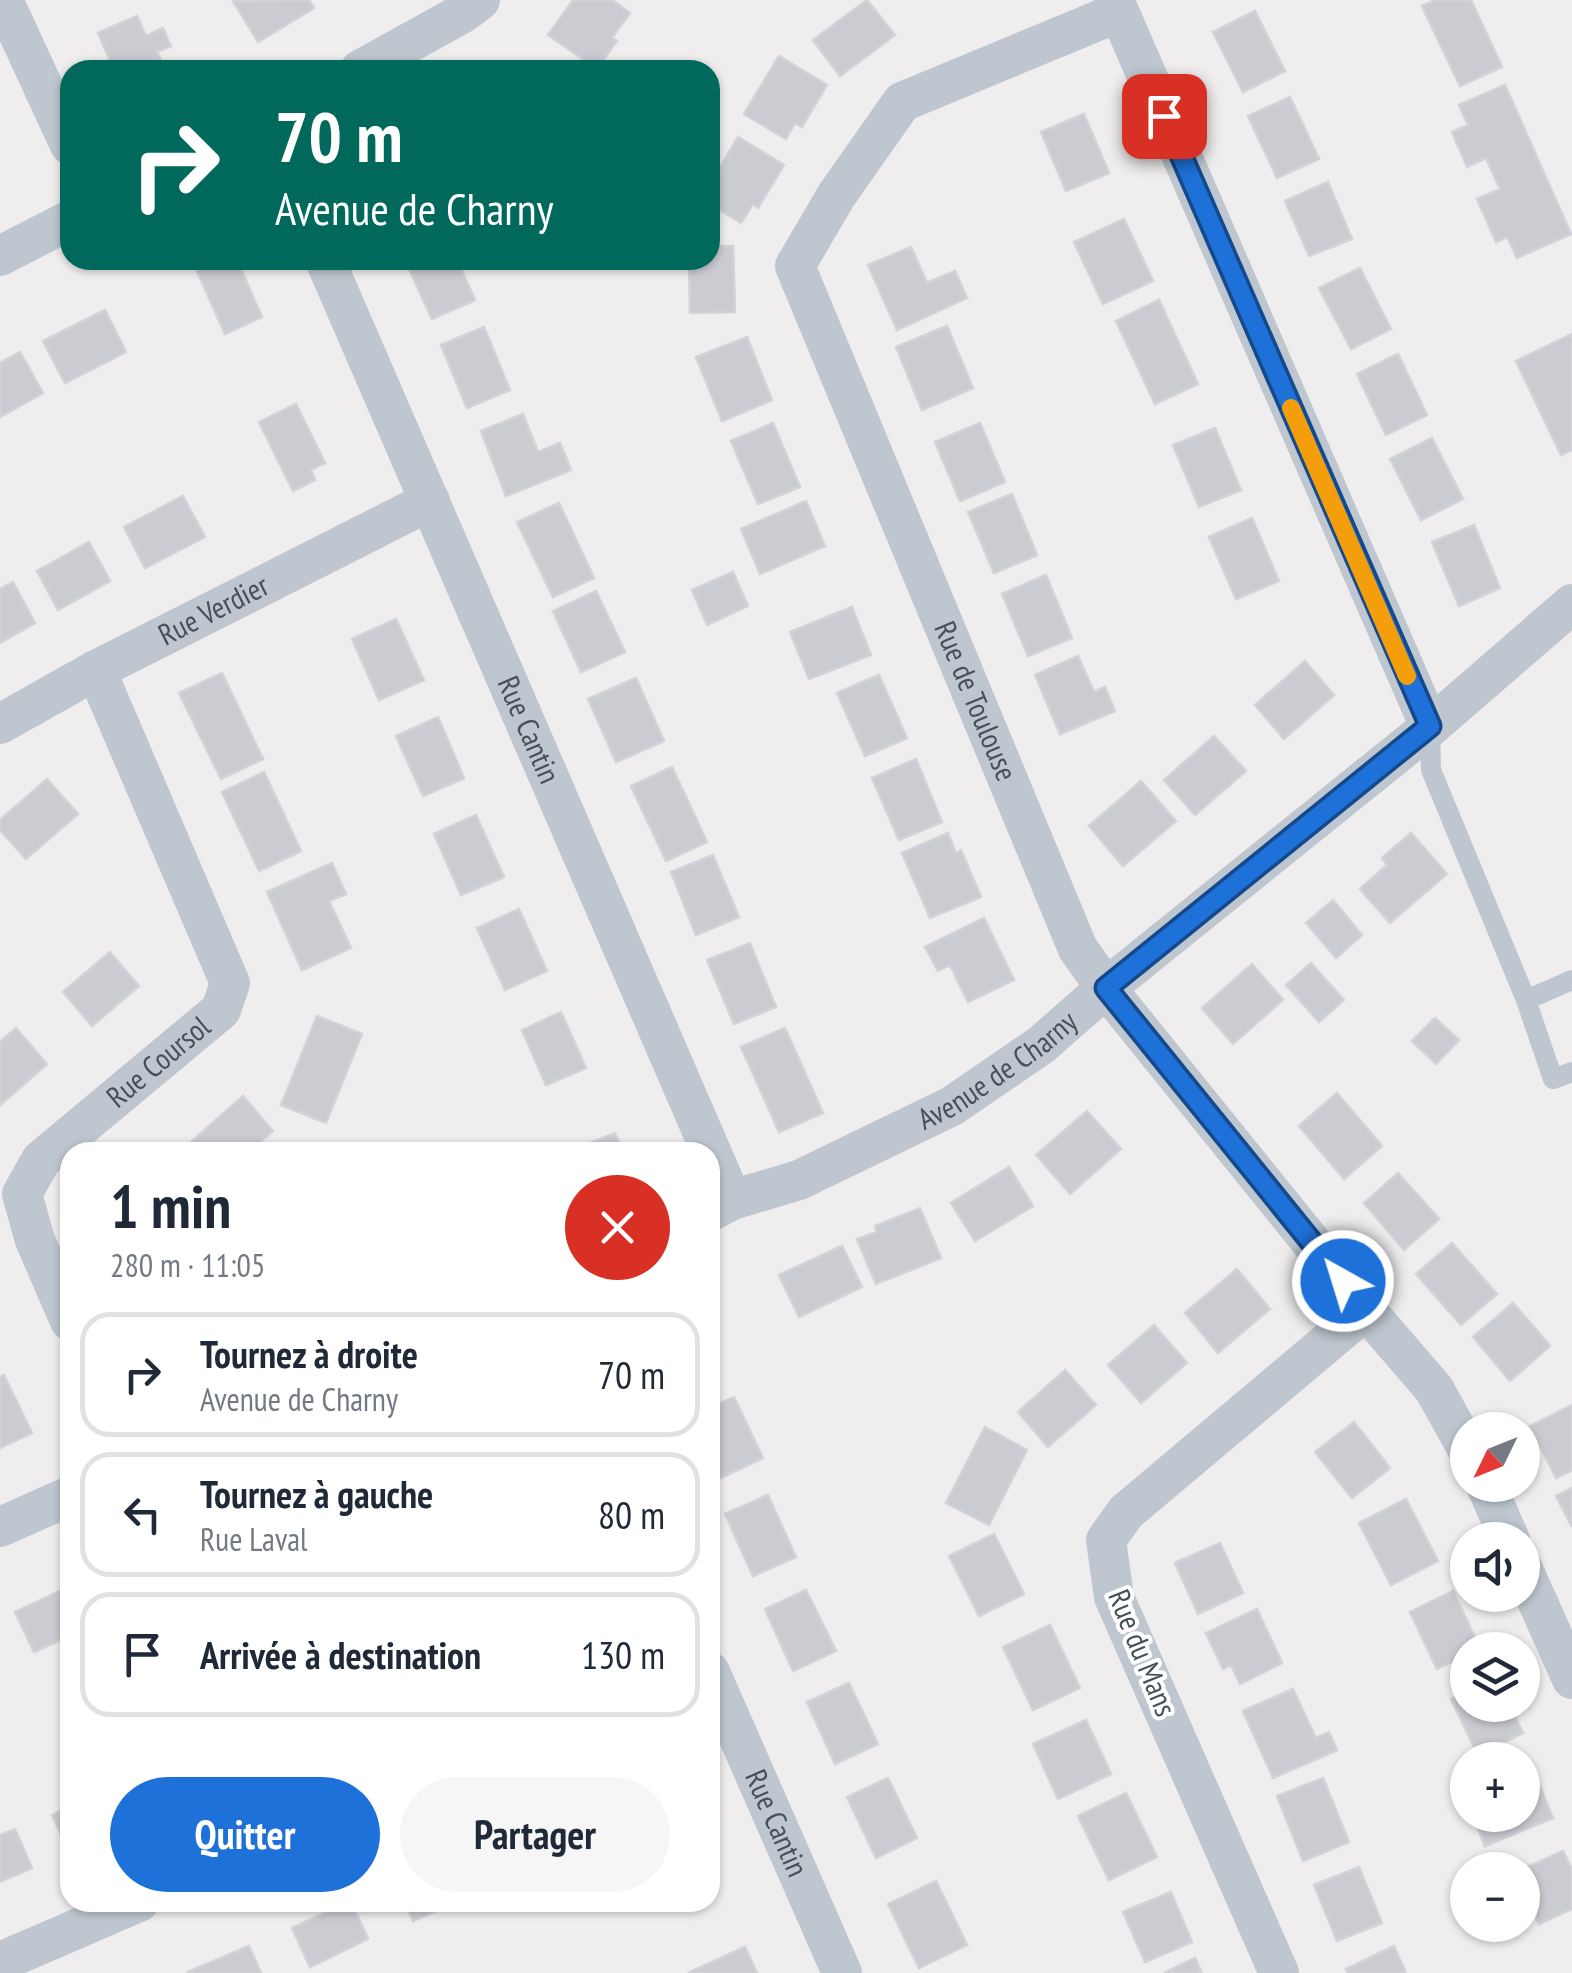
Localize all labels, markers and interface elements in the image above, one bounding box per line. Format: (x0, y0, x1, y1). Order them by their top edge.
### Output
pin (1122, 74, 1207, 159)
icon: arrive (1137, 89, 1192, 144)
text: 70 m (275, 91, 403, 181)
icon: right (110, 100, 240, 230)
text: Avenue de Charny (275, 179, 553, 237)
street label: Rue Verdier (151, 565, 275, 653)
street label: Rue de Toulouse (926, 615, 1027, 786)
street label: Rue Cantin (490, 670, 570, 789)
street label: Avenue de Charny (911, 1001, 1085, 1138)
street label: Rue Coursol (98, 1006, 217, 1115)
text: 1 min (110, 1167, 231, 1245)
button: close (565, 1175, 670, 1280)
position arrow (1291, 1229, 1395, 1333)
text: 280 m · 11:05 (110, 1244, 265, 1286)
text: Tournez à droite (200, 1329, 418, 1378)
icon: right (115, 1347, 170, 1402)
text: 70 m (598, 1350, 665, 1399)
text: Avenue de Charny (200, 1378, 398, 1420)
north arrow (1450, 1412, 1540, 1502)
map controls (1450, 1412, 1540, 1942)
text: Tournez à gauche (200, 1469, 433, 1518)
icon: left (115, 1487, 170, 1542)
text: 80 m (598, 1490, 665, 1539)
text: Rue Laval (200, 1518, 308, 1560)
button: sound (1450, 1522, 1540, 1612)
street label: Rue du Mans (1100, 1583, 1186, 1721)
icon: arrive (115, 1627, 170, 1682)
text: Arrivée à destination (200, 1630, 481, 1679)
text: 130 m (581, 1630, 665, 1679)
button: layers (1450, 1632, 1540, 1722)
button: + (1450, 1742, 1540, 1832)
street label: Rue Cantin (737, 1763, 818, 1882)
button: Quitter (110, 1777, 380, 1892)
button: Partager (400, 1777, 670, 1892)
button: − (1450, 1852, 1540, 1942)

